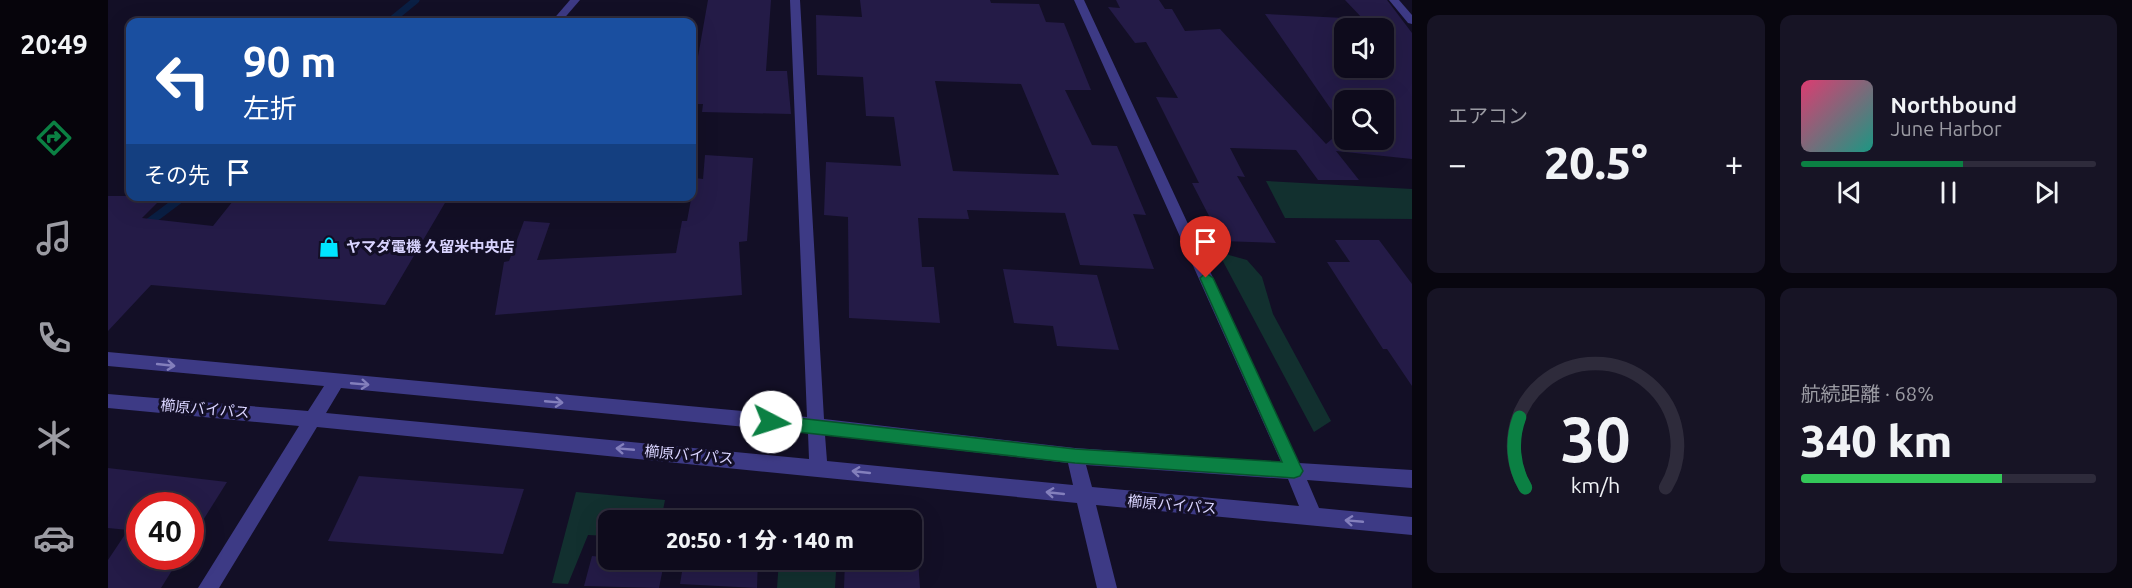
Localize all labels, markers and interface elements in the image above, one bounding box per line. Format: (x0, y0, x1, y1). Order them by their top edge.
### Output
map controls (1334, 18, 1394, 150)
button: sound (1334, 18, 1394, 78)
text: 20:49 (20, 29, 88, 59)
text: 90 m (243, 38, 337, 85)
icon: left (144, 42, 222, 120)
button: search (1334, 90, 1394, 150)
text: Northbound (1891, 92, 2017, 117)
text: 左折 (243, 93, 297, 123)
text: エアコン (1448, 104, 1528, 127)
icon: directions (33, 117, 75, 159)
text: June Harbor (1891, 117, 2002, 140)
text: 20.5° (1544, 137, 1648, 188)
text: − (1448, 145, 1467, 182)
text: + (1725, 145, 1743, 182)
icon: arrive (222, 156, 255, 189)
text: その先 (144, 162, 210, 187)
icon: previous (1833, 176, 1866, 209)
icon: pause (1932, 176, 1965, 209)
icon: next (2030, 176, 2063, 209)
pin (1180, 216, 1231, 278)
icon: music (33, 217, 75, 259)
icon: arrive (1189, 225, 1222, 258)
shop icon: ヤマダ電機 久留米中央店 (317, 235, 341, 259)
place label: ヤマダ電機 久留米中央店 (346, 238, 515, 255)
icon: phone (33, 317, 75, 359)
one-way arrow (156, 360, 176, 371)
one-way arrow (350, 379, 370, 390)
text: 航続距離 · 68% (1801, 382, 1934, 405)
position arrow (739, 390, 803, 454)
street label: 櫛原バイパス (160, 396, 250, 421)
one-way arrow (544, 397, 564, 408)
text: 30 (1561, 404, 1631, 474)
text: 340 km (1801, 415, 1952, 466)
icon: climate (33, 417, 75, 459)
street label: 櫛原バイパス (644, 442, 734, 467)
one-way arrow (616, 443, 636, 454)
one-way arrow (852, 466, 872, 477)
text: km/h (1571, 473, 1620, 497)
one-way arrow (1046, 488, 1065, 499)
speed limit sign: 40 (126, 492, 204, 570)
street label: 櫛原バイパス (1127, 492, 1217, 517)
one-way arrow (1344, 515, 1364, 526)
icon: car (33, 517, 75, 559)
text: 20:50 · 1 分 · 140 m (666, 527, 854, 552)

